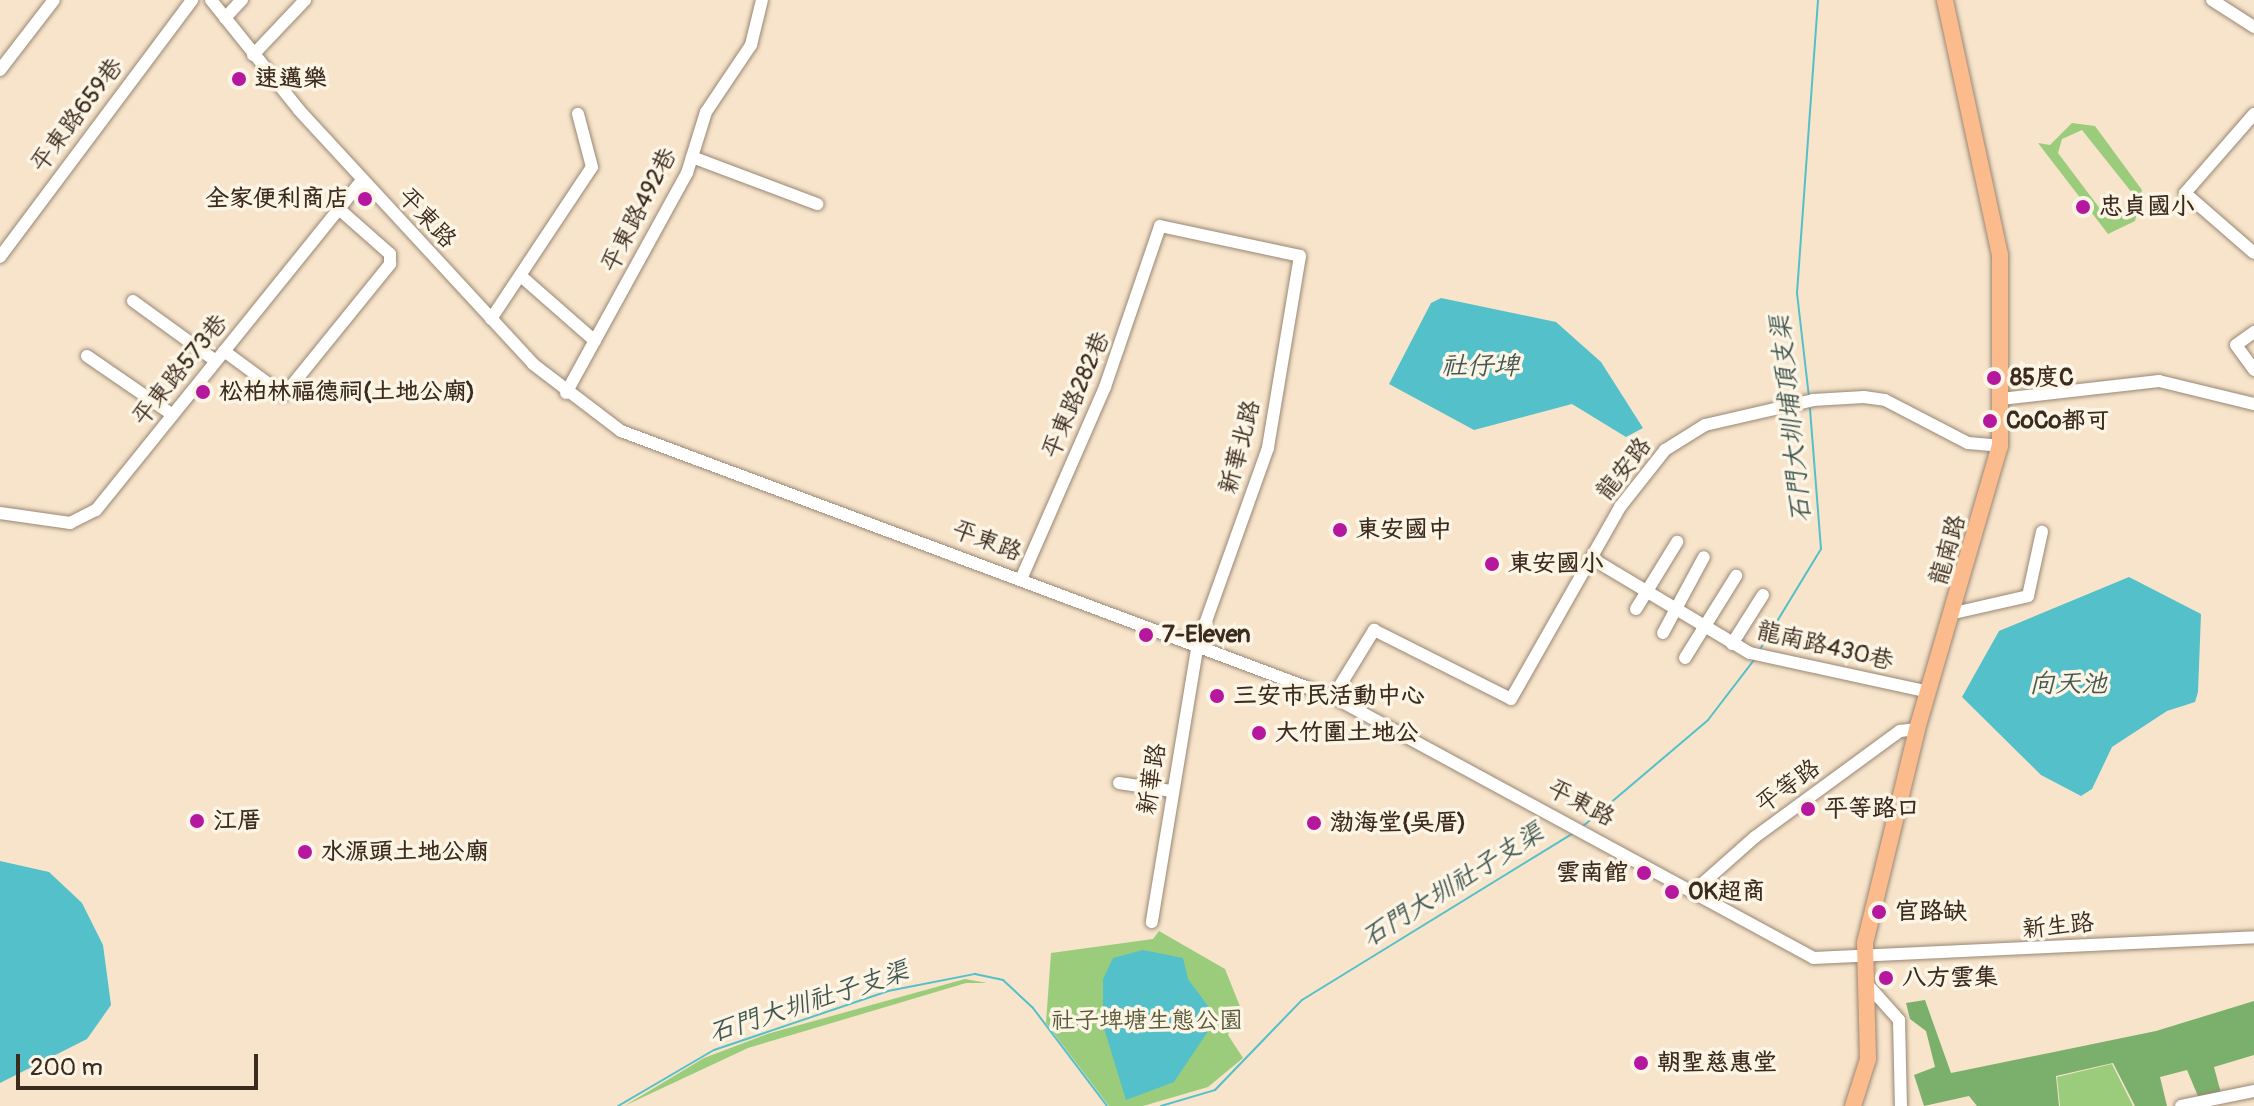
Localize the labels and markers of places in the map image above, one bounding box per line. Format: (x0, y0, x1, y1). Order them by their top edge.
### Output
place label: 速邁樂 (255, 65, 327, 93)
marker: 速邁樂 (230, 70, 248, 88)
place label: 全家便利商店 (205, 185, 349, 213)
marker: 全家便利商店 (356, 190, 374, 208)
place label: 忠貞國小 (2099, 193, 2195, 221)
marker: 忠貞國小 (2074, 198, 2092, 216)
place label: 85度C (2010, 364, 2074, 392)
marker: 85度C (1985, 369, 2003, 387)
place label: 松柏林福德祠(土地公廟) (219, 378, 475, 406)
marker: 松柏林福德祠(土地公廟) (194, 383, 212, 401)
place label: CoCo都可 (2006, 407, 2109, 435)
marker: CoCo都可 (1981, 412, 1999, 430)
place label: 東安國中 (1356, 516, 1452, 544)
marker: 東安國中 (1331, 521, 1349, 539)
place label: 東安國小 (1508, 550, 1604, 578)
marker: 東安國小 (1483, 555, 1501, 573)
place label: 7-Eleven (1162, 621, 1251, 649)
marker: 7-Eleven (1137, 626, 1155, 644)
place label: 三安市民活動中心 (1233, 682, 1425, 710)
marker: 三安市民活動中心 (1208, 687, 1226, 705)
place label: 大竹圍土地公 (1275, 719, 1419, 747)
marker: 大竹圍土地公 (1250, 724, 1268, 742)
place label: 平等路口 (1824, 795, 1920, 823)
marker: 平等路口 (1799, 800, 1817, 818)
place label: 江厝 (213, 807, 261, 835)
place label: 渤海堂(吳厝) (1330, 809, 1466, 837)
marker: 江厝 (188, 812, 206, 830)
marker: 渤海堂(吳厝) (1305, 814, 1323, 832)
place label: 水源頭土地公廟 (321, 838, 489, 866)
marker: 水源頭土地公廟 (296, 843, 314, 861)
place label: 雲南館 (1556, 859, 1628, 887)
marker: 雲南館 (1635, 864, 1653, 882)
place label: OK超商 (1688, 878, 1766, 906)
marker: OK超商 (1663, 883, 1681, 901)
place label: 官路缺 (1895, 898, 1967, 926)
marker: 官路缺 (1870, 903, 1888, 921)
place label: 八方雲集 (1902, 964, 1998, 992)
marker: 八方雲集 (1877, 969, 1895, 987)
place label: 朝聖慈惠堂 (1657, 1049, 1777, 1077)
marker: 朝聖慈惠堂 (1632, 1054, 1650, 1072)

